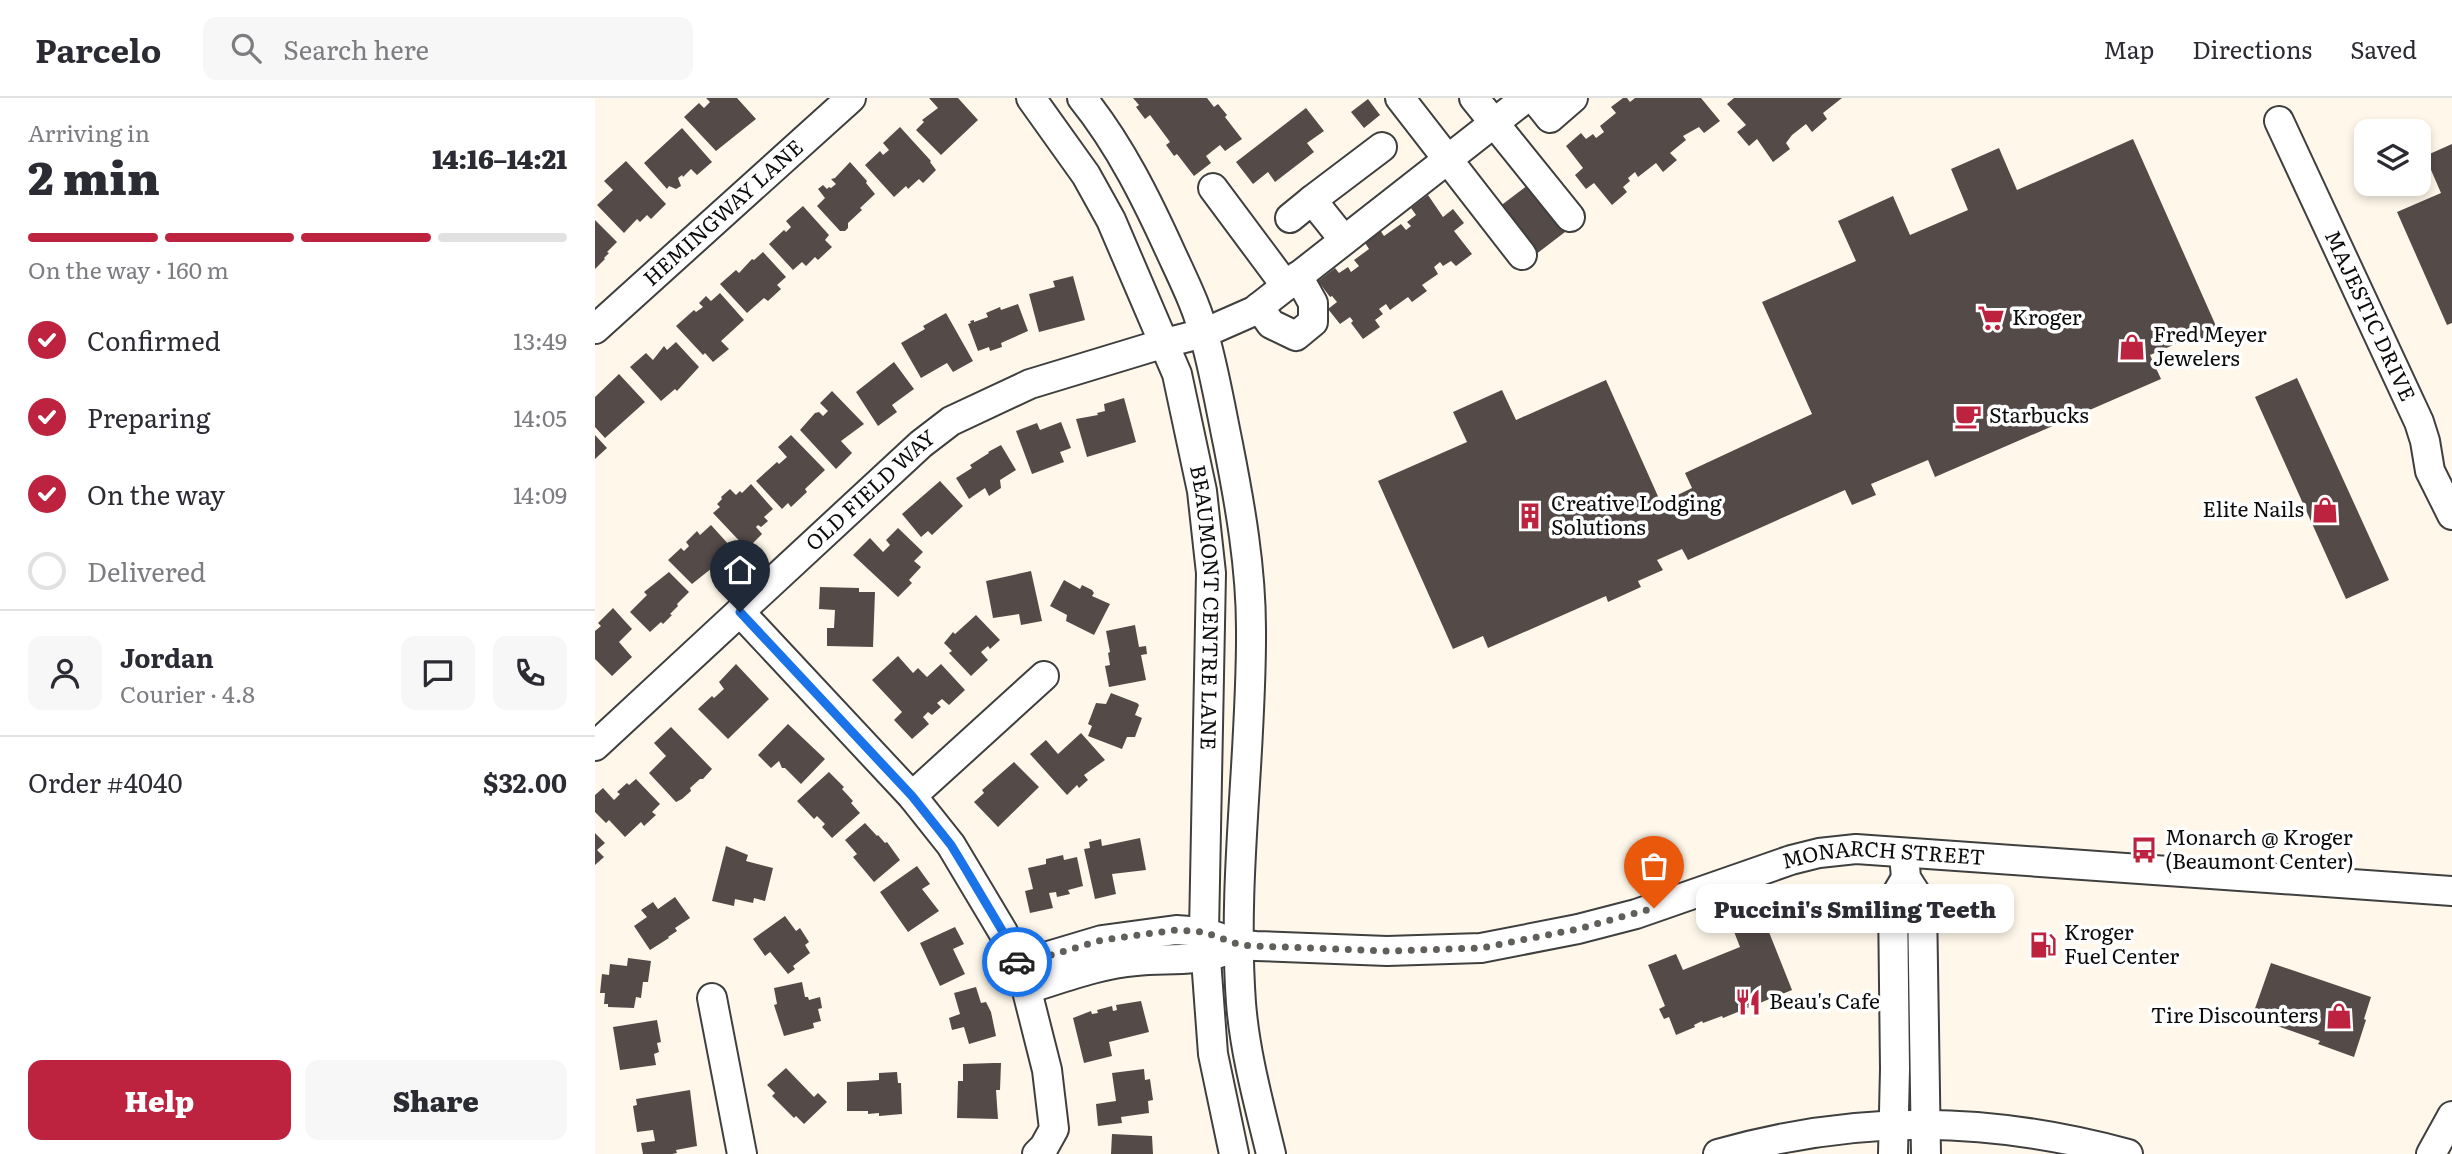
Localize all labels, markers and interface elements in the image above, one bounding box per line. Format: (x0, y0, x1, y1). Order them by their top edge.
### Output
search box (203, 17, 693, 80)
text: Parcelo (35, 24, 161, 73)
icon: search (227, 29, 265, 67)
text: Search here (283, 29, 429, 68)
text: Map (2103, 31, 2154, 66)
text: Directions (2192, 31, 2312, 66)
text: Saved (2350, 31, 2417, 66)
text: Arriving in (28, 115, 150, 149)
map controls (2354, 119, 2431, 196)
button: layers (2354, 119, 2431, 196)
street label: HEMINGWAY LANE (635, 131, 809, 292)
text: 14:16–14:21 (432, 138, 567, 177)
text: 2 min (28, 141, 160, 209)
street label: MAJESTIC DRIVE (2319, 224, 2425, 406)
text: On the way · 160 m (28, 252, 229, 286)
place label: Kroger (2012, 300, 2082, 331)
supermarket icon: Kroger (1976, 303, 2006, 333)
place label: Fred Meyer Jewelers (2153, 317, 2267, 372)
text: Confirmed (87, 320, 221, 359)
icon: check (28, 321, 66, 359)
text: 13:49 (513, 323, 567, 357)
shop icon: Fred Meyer Jewelers (2117, 332, 2147, 362)
text: Preparing (87, 397, 210, 436)
icon: check (28, 398, 66, 436)
place label: Starbucks (1989, 398, 2089, 429)
text: 14:05 (513, 400, 567, 434)
cafe icon: Starbucks (1953, 401, 1983, 431)
street label: OLD FIELD WAY (797, 421, 941, 557)
street label: BEAUMONT CENTRE LANE (1184, 462, 1229, 750)
text: On the way (87, 474, 225, 513)
icon: check (28, 475, 66, 513)
text: 14:09 (513, 477, 567, 511)
place label: Creative Lodging Solutions (1551, 486, 1722, 541)
place label: Elite Nails (2203, 492, 2304, 523)
shop icon: Elite Nails (2310, 495, 2340, 525)
building icon: Creative Lodging Solutions (1515, 501, 1545, 531)
pin (710, 540, 770, 612)
text: Delivered (87, 551, 206, 590)
icon: home (721, 551, 759, 589)
button: person (28, 636, 102, 710)
button: chat (401, 636, 475, 710)
button: phone (493, 636, 567, 710)
text: Jordan (120, 637, 214, 676)
text: Courier · 4.8 (120, 676, 255, 710)
text: Order #4040 (28, 762, 182, 801)
text: $32.00 (483, 762, 567, 801)
place label: Monarch @ Kroger (Beaumont Center) (2165, 820, 2354, 875)
street label: MONARCH STREET (1778, 831, 1986, 875)
bus stop icon: Monarch @ Kroger (Beaumont Center) (2129, 835, 2159, 865)
pin (1624, 836, 1684, 908)
icon: bag (1635, 847, 1673, 885)
callout: Puccini's Smiling Teeth (1696, 884, 2015, 932)
text: Puccini's Smiling Teeth (1714, 891, 1996, 925)
place label: Kroger Fuel Center (2064, 915, 2179, 970)
courier (982, 927, 1052, 997)
fuel station icon: Kroger Fuel Center (2028, 930, 2058, 960)
icon: car (998, 943, 1036, 981)
place label: Beau's Cafe (1769, 984, 1880, 1015)
restaurant icon: Beau's Cafe (1733, 987, 1763, 1017)
place label: Tire Discounters (2151, 998, 2318, 1029)
shop icon: Tire Discounters (2324, 1001, 2354, 1031)
button: Help (28, 1060, 291, 1140)
button: Share (305, 1060, 567, 1140)

